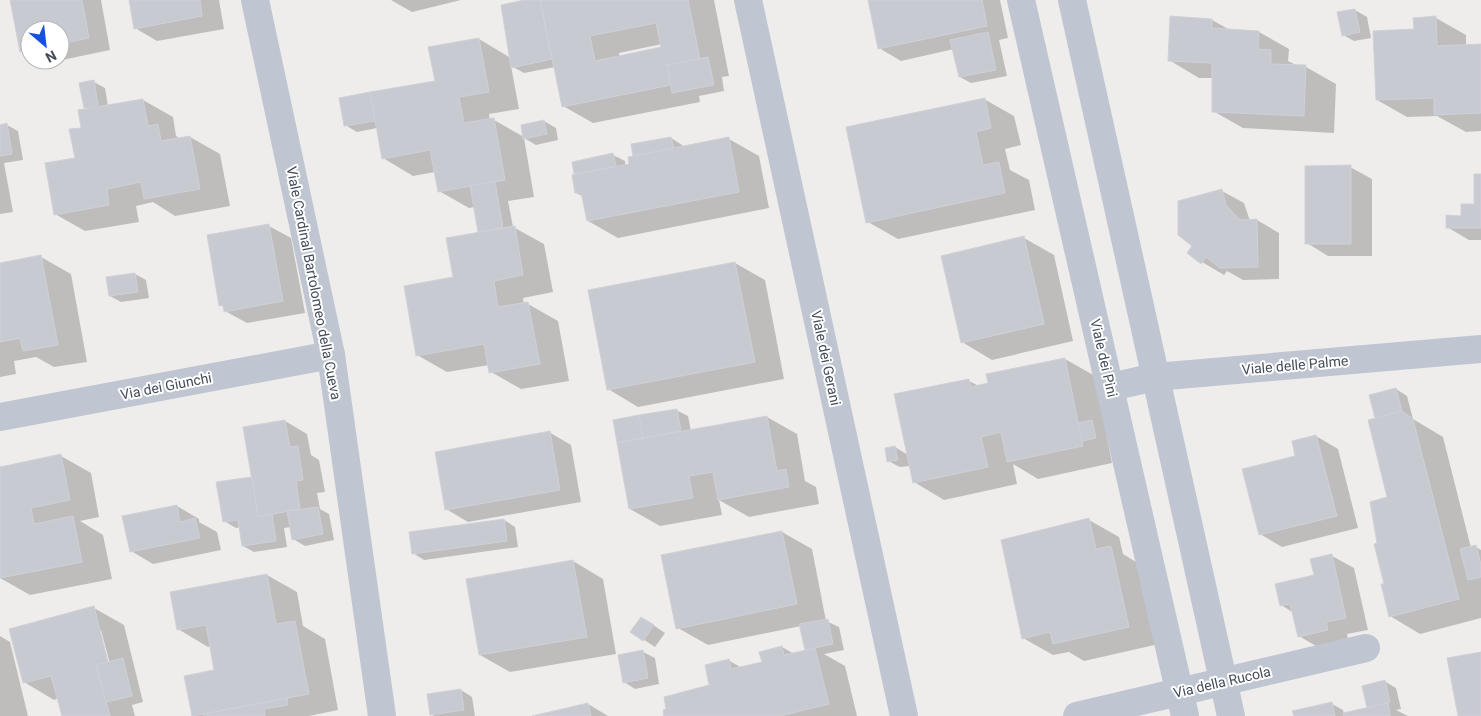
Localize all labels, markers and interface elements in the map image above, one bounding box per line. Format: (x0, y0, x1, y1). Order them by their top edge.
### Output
north arrow (20, 20, 70, 70)
text: N (43, 47, 59, 66)
street label: Viale Cardinal Bartolomeo della Cueva (284, 165, 344, 401)
street label: Viale dei Gerani (808, 309, 844, 407)
street label: Viale dei Pini (1087, 317, 1121, 399)
street label: Viale delle Palme (1241, 352, 1349, 378)
street label: Via dei Giunchi (119, 369, 213, 403)
street label: Via della Rucola (1172, 663, 1272, 701)

